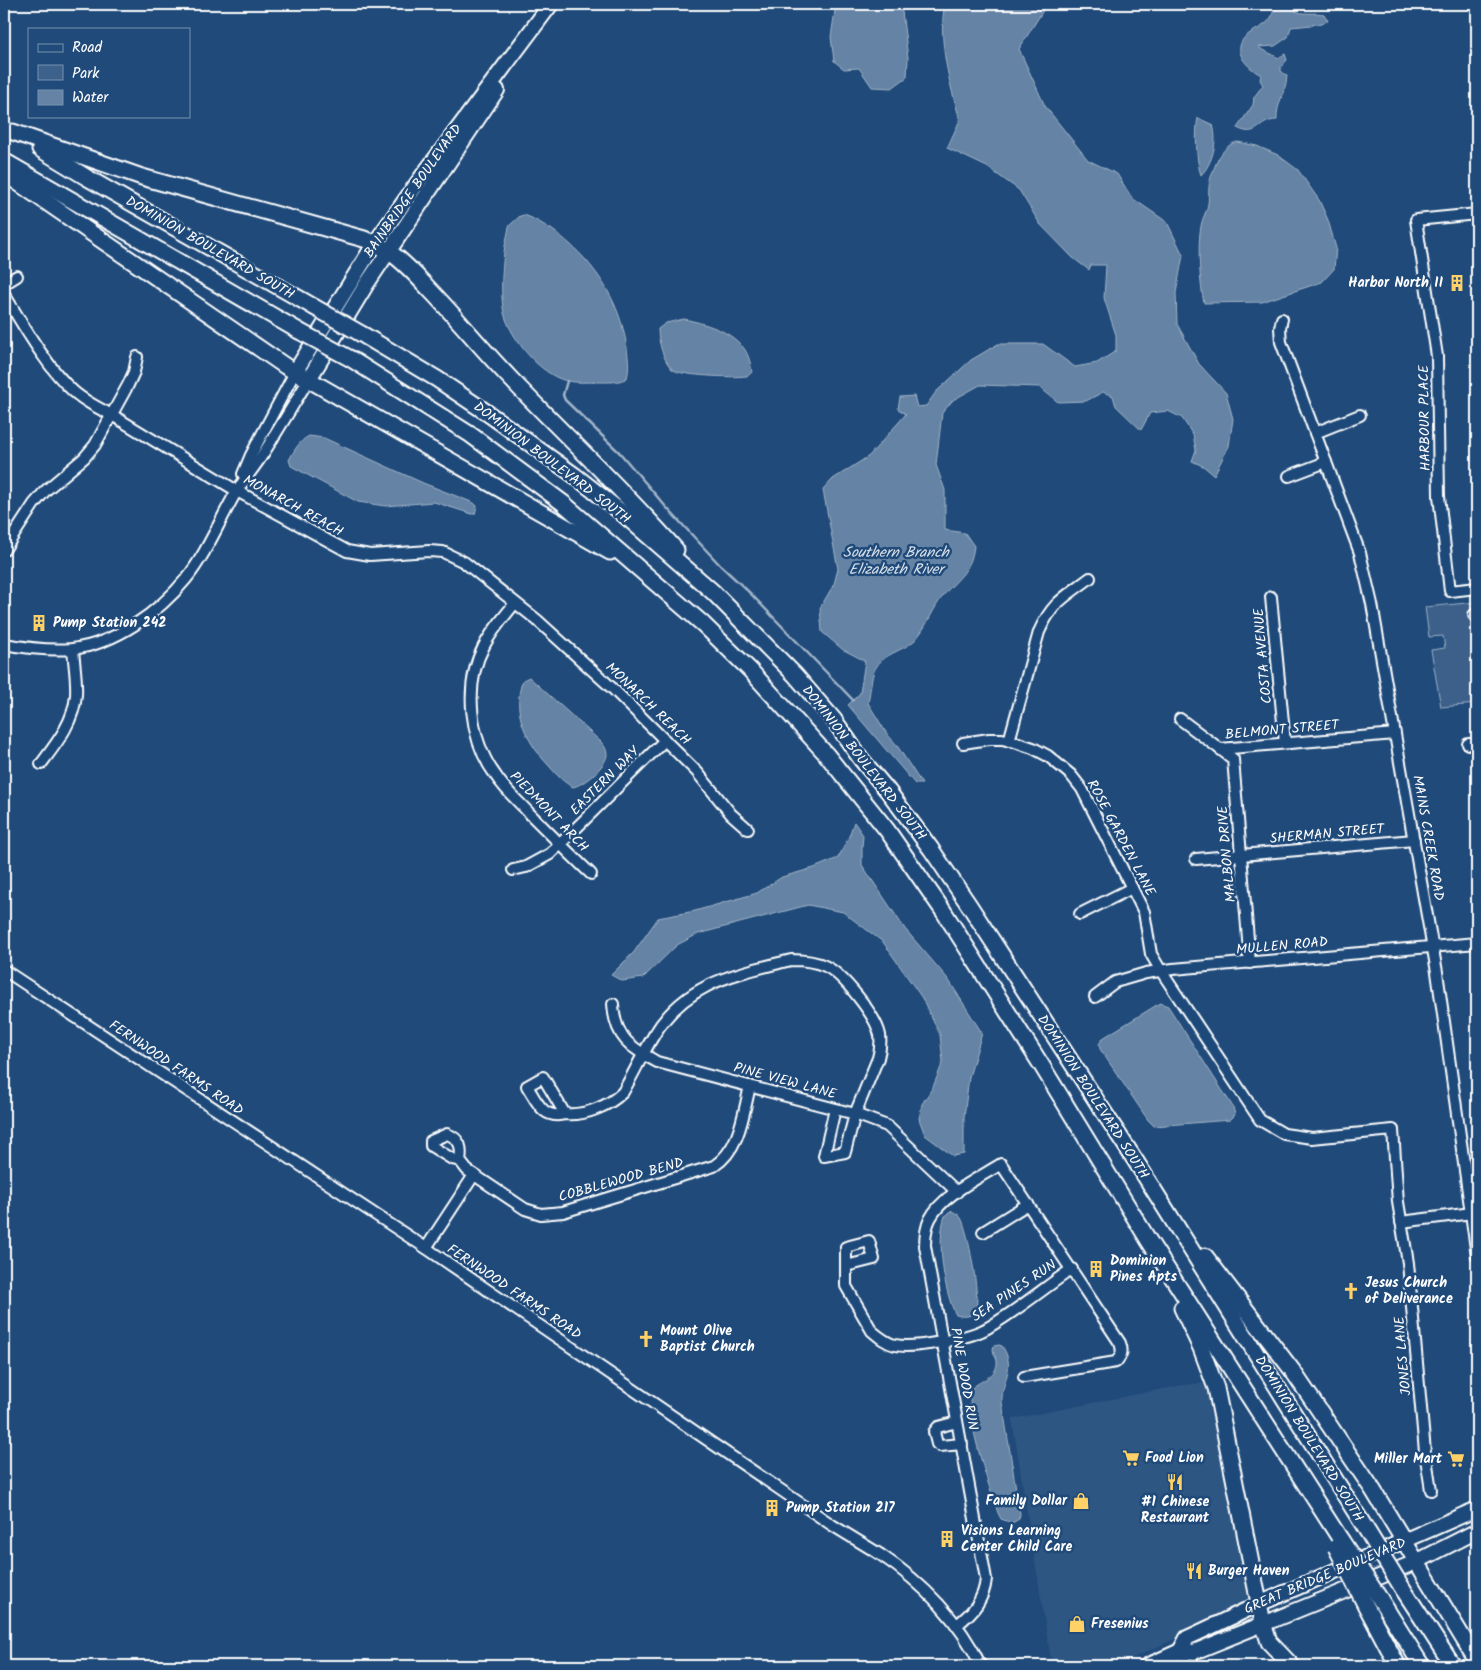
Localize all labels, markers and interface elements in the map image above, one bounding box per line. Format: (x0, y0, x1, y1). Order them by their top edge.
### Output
legend (28, 28, 190, 118)
text: Road (72, 36, 103, 60)
text: Park (72, 62, 100, 86)
text: Water (72, 86, 109, 110)
street label: BAINBRIDGE BOULEVARD (358, 120, 468, 262)
street label: DOMINION BOULEVARD SOUTH (121, 190, 299, 306)
place label: Harbor North II (1348, 272, 1443, 294)
building icon: Harbor North II (1447, 273, 1467, 293)
street label: HARBOUR PLACE (1413, 364, 1437, 471)
street label: DOMINION BOULEVARD SOUTH (469, 396, 635, 530)
street label: MONARCH REACH (239, 469, 347, 543)
water label: Southern Branch Elizabeth River (843, 541, 951, 582)
street label: COSTA AVENUE (1248, 606, 1278, 705)
place label: Pump Station 242 (53, 612, 167, 634)
building icon: Pump Station 242 (29, 613, 49, 633)
street label: MONARCH REACH (600, 657, 696, 751)
street label: DOMINION BOULEVARD SOUTH (796, 680, 932, 846)
street label: BELMONT STREET (1224, 714, 1341, 746)
street label: EASTERN WAY (565, 741, 645, 821)
street label: PIEDMONT ARCH (504, 766, 594, 858)
street label: MAINS CREEK ROAD (1406, 773, 1450, 903)
street label: ROSE GARDEN LANE (1081, 776, 1161, 901)
street label: MALBON DRIVE (1212, 804, 1242, 903)
street label: SHERMAN STREET (1269, 818, 1387, 850)
street label: MULLEN ROAD (1235, 931, 1329, 961)
street label: DOMINION BOULEVARD SOUTH (1031, 1010, 1155, 1184)
street label: FERNWOOD FARMS ROAD (104, 1015, 248, 1121)
street label: PINE VIEW LANE (731, 1057, 840, 1105)
street label: COBBLEWOOD BEND (556, 1152, 686, 1208)
street label: FERNWOOD FARMS ROAD (442, 1239, 586, 1345)
place label: Dominion Pines Apts (1110, 1250, 1178, 1288)
street label: SEA PINES RUN (967, 1254, 1061, 1328)
building icon: Dominion Pines Apts (1086, 1259, 1106, 1279)
place label: Jesus Church of Deliverance (1365, 1272, 1453, 1310)
church icon: Jesus Church of Deliverance (1341, 1281, 1361, 1301)
street label: JONES LANE (1388, 1315, 1417, 1397)
place label: Mount Olive Baptist Church (660, 1320, 755, 1358)
street label: PINE WOOD RUN (944, 1326, 984, 1433)
church icon: Mount Olive Baptist Church (636, 1329, 656, 1349)
street label: DOMINION BOULEVARD SOUTH (1249, 1352, 1369, 1526)
place label: Food Lion (1145, 1447, 1204, 1469)
supermarket icon: Food Lion (1121, 1448, 1141, 1468)
place label: Miller Mart (1374, 1448, 1443, 1470)
supermarket icon: Miller Mart (1446, 1449, 1466, 1469)
restaurant icon: #1 Chinese Restaurant (1165, 1472, 1185, 1492)
place label: Family Dollar (985, 1490, 1068, 1512)
shop icon: Family Dollar (1071, 1491, 1091, 1511)
place label: #1 Chinese Restaurant (1141, 1491, 1210, 1529)
place label: Pump Station 217 (786, 1497, 895, 1519)
building icon: Pump Station 217 (762, 1498, 782, 1518)
place label: Visions Learning Center Child Care (961, 1520, 1072, 1558)
building icon: Visions Learning Center Child Care (937, 1529, 957, 1549)
street label: GREAT BRIDGE BOULEVARD (1241, 1532, 1409, 1620)
place label: Burger Haven (1208, 1560, 1290, 1582)
restaurant icon: Burger Haven (1184, 1561, 1204, 1581)
place label: Fresenius (1091, 1613, 1149, 1635)
shop icon: Fresenius (1067, 1614, 1087, 1634)

